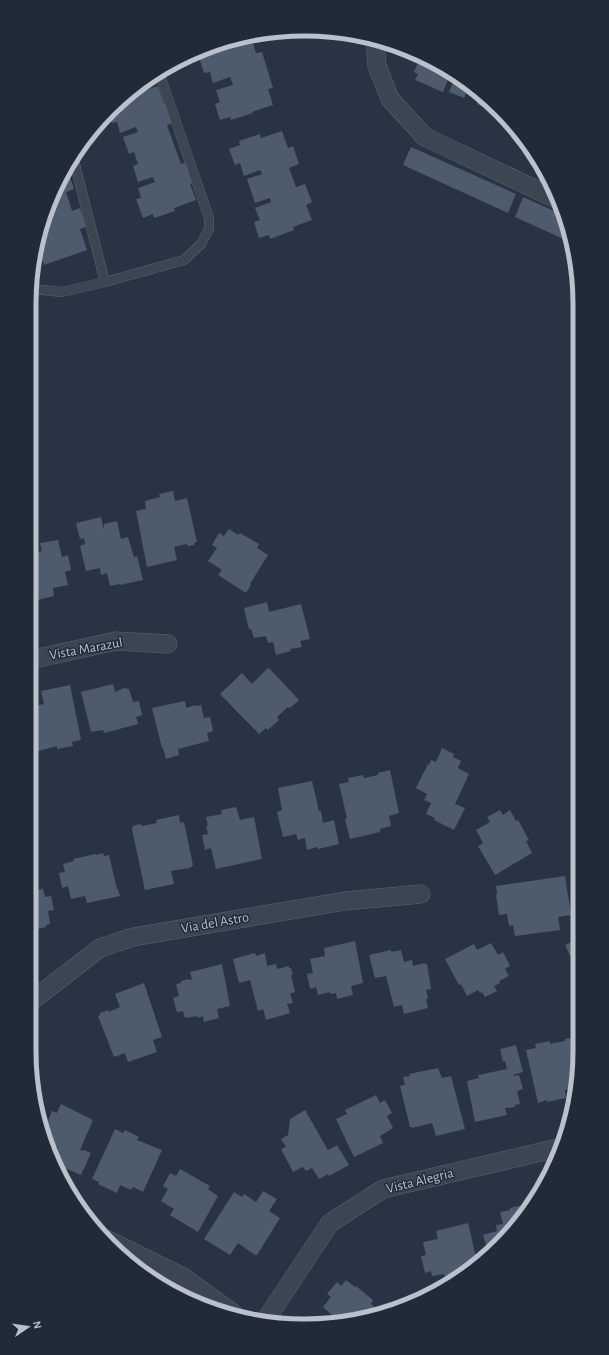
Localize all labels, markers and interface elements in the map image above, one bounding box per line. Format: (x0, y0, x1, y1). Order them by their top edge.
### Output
street label: Vista Marazul (48, 636, 124, 662)
street label: Via del Astro (180, 910, 250, 936)
street label: Vista Alegria (385, 1166, 456, 1196)
north arrow (8, 1307, 48, 1347)
text: N (31, 1320, 43, 1330)

